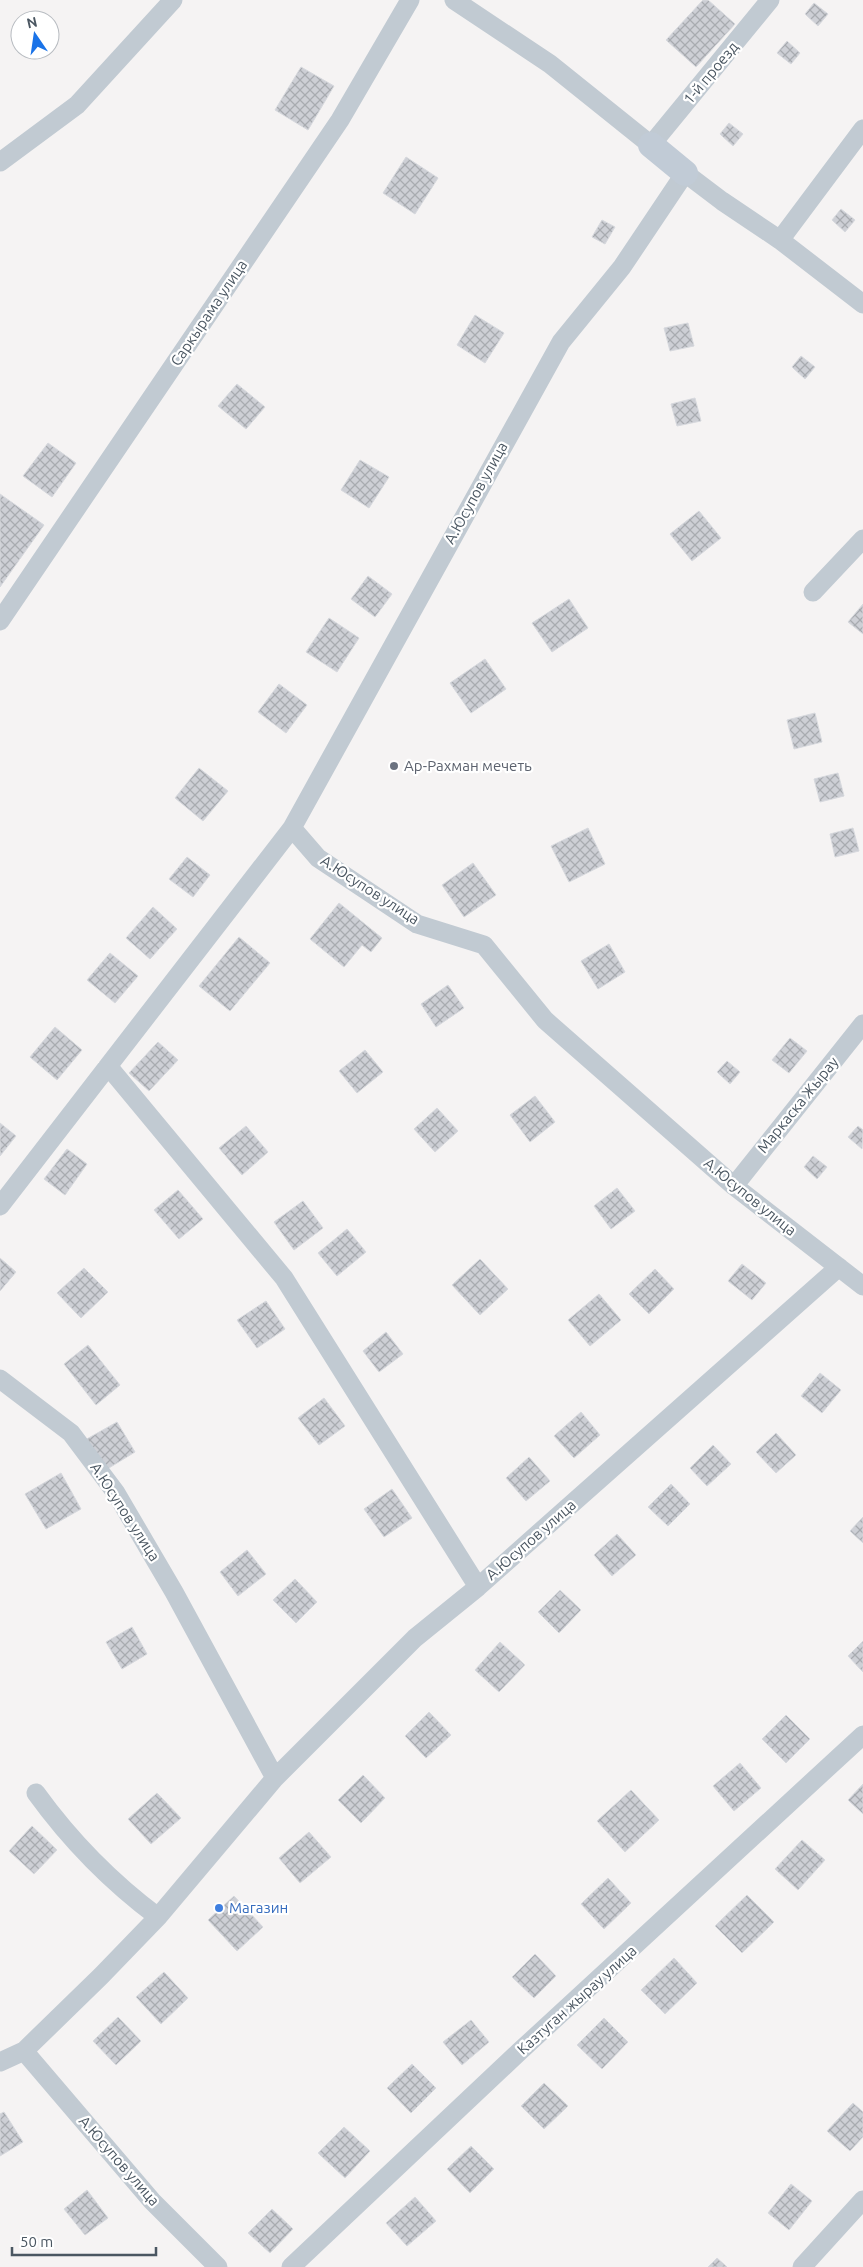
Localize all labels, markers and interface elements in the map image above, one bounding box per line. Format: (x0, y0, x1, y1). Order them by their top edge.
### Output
north arrow (10, 10, 60, 60)
text: N (25, 13, 39, 31)
street label: 1-й проезд (680, 38, 742, 107)
street label: Саркырама улица (167, 256, 250, 369)
street label: А.Юсупов улица (441, 439, 511, 547)
place label: Ар-Рахман мечеть (404, 757, 532, 774)
marker: Ар-Рахман мечеть (388, 760, 400, 772)
street label: А.Юсупов улица (318, 852, 423, 928)
street label: Маркаска Жырау (754, 1053, 842, 1156)
street label: А.Юсупов улица (701, 1154, 800, 1239)
street label: А.Юсупов улица (87, 1459, 163, 1564)
street label: А.Юсупов улица (482, 1496, 579, 1583)
place label: Магазин (229, 1899, 288, 1916)
marker: Магазин (213, 1902, 225, 1914)
street label: Казтуган жырау улица (514, 1942, 640, 2058)
street label: А.Юсупов улица (76, 2112, 163, 2209)
scale bar (12, 2224, 156, 2256)
text: 50 m (20, 2233, 53, 2250)

